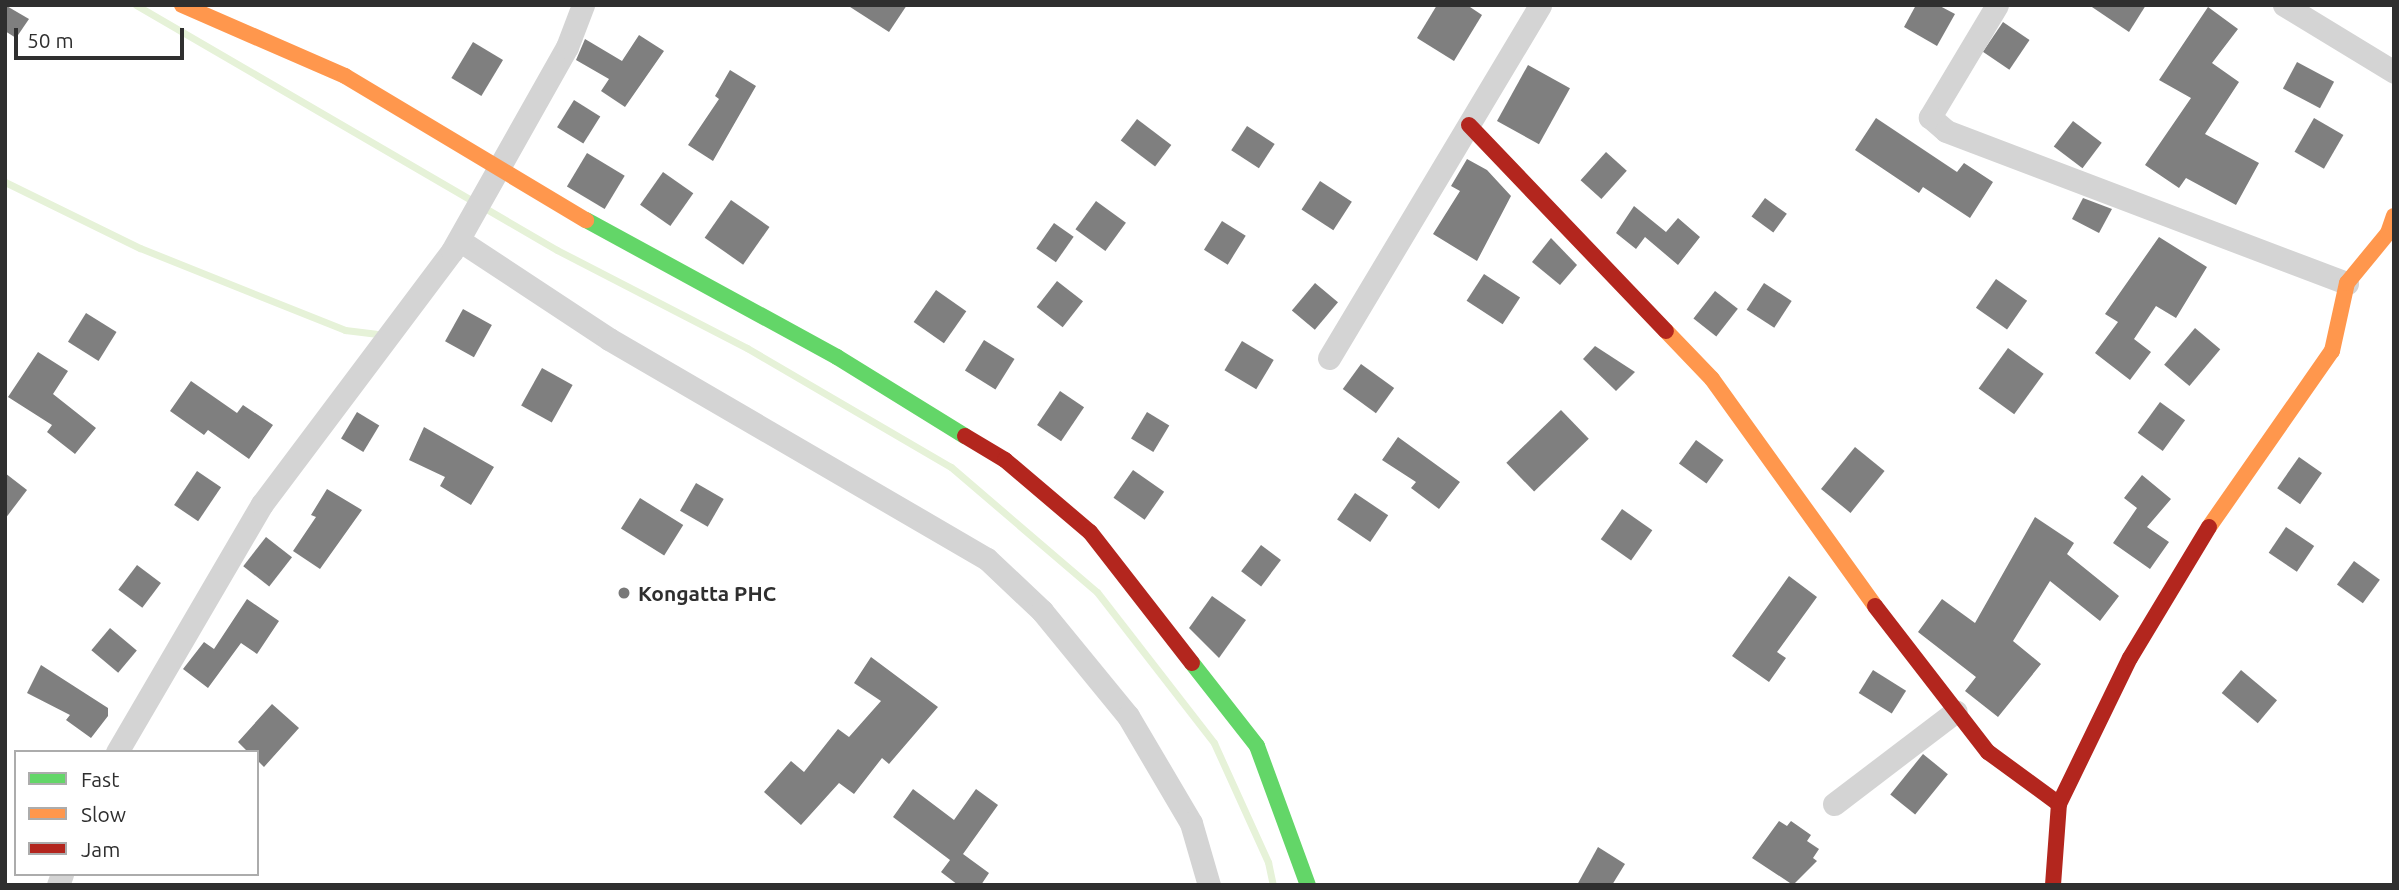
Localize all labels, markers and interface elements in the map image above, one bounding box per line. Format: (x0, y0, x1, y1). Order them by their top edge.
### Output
scale bar (18, 14, 187, 58)
text: 50 m (27, 28, 74, 52)
place label: Kongatta PHC (638, 580, 776, 606)
marker: Kongatta PHC (616, 585, 632, 601)
legend (14, 750, 259, 876)
text: Fast (81, 767, 119, 791)
text: Slow (81, 802, 126, 826)
text: Jam (81, 837, 120, 861)

